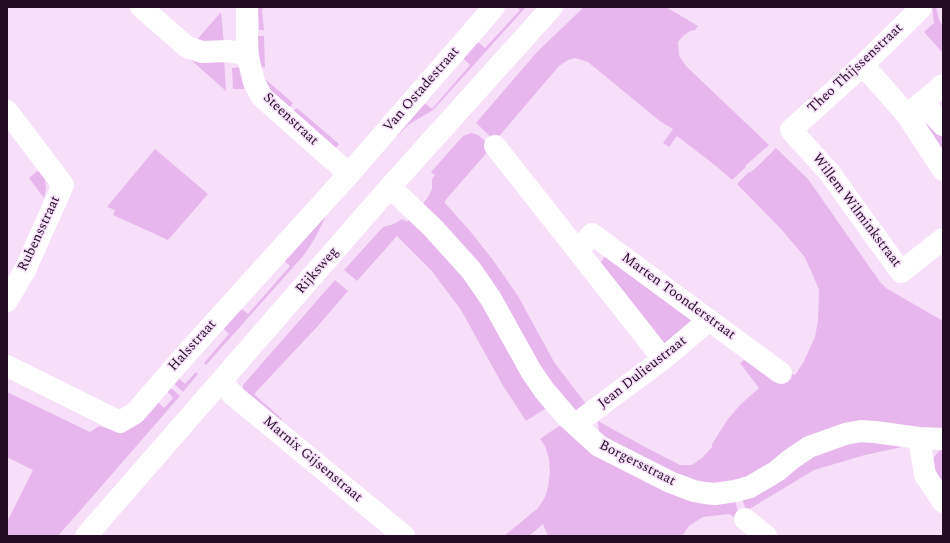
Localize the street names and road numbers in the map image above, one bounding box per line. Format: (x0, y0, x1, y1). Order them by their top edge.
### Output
street label: Theo Thijssenstraat (805, 21, 907, 117)
street label: Van Ostadestraat (381, 44, 463, 136)
street label: Steenstraat (259, 90, 321, 150)
street label: Willem Wilminkstraat (808, 151, 904, 271)
street label: Rubensstraat (15, 194, 65, 274)
street label: Rijksweg (293, 244, 343, 298)
street label: Marten Toonderstraat (618, 250, 738, 344)
street label: Halsstraat (166, 317, 220, 375)
street label: Jean Dulieustraat (595, 333, 691, 413)
street label: Marnix Gijsenstraat (259, 414, 365, 506)
street label: Borgersstraat (596, 438, 678, 490)

